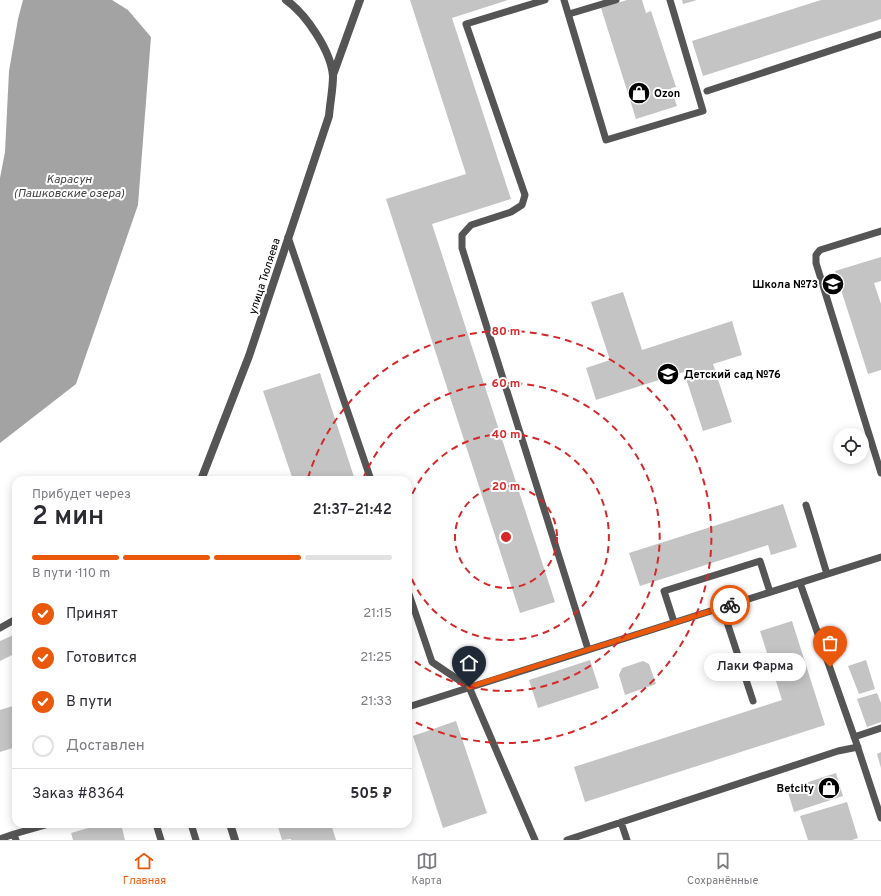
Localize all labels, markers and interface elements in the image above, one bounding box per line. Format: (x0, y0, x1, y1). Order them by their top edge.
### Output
shop icon: Ozon (626, 80, 652, 106)
place label: Ozon (654, 87, 680, 101)
water label: Карасун (Пашковские озера) (14, 172, 124, 202)
street label: улица Тюляева (246, 236, 284, 316)
school or university icon: Школа №73 (820, 271, 846, 297)
place label: Школа №73 (752, 278, 818, 292)
text: 80 m (492, 324, 520, 340)
school or university icon: Детский сад №76 (655, 361, 681, 387)
place label: Детский сад №76 (684, 368, 781, 382)
text: 60 m (492, 376, 520, 392)
text: 40 m (491, 427, 521, 443)
map controls (833, 428, 869, 464)
button: locate (833, 428, 869, 464)
text: 20 m (492, 479, 520, 495)
text: Прибудет через (32, 487, 131, 503)
text: 2 мин (32, 501, 104, 534)
text: 21:37–21:42 (313, 501, 392, 520)
centre of rings (499, 530, 513, 544)
text: В пути · 110 m (32, 566, 110, 582)
courier (710, 585, 750, 625)
icon: bike (719, 594, 741, 616)
icon: check (32, 603, 54, 625)
text: Принят (66, 605, 118, 624)
text: 21:15 (363, 606, 392, 622)
pin (813, 626, 847, 667)
icon: bag (819, 632, 841, 654)
pin (452, 646, 486, 687)
icon: check (32, 647, 54, 669)
text: Готовится (66, 649, 137, 668)
text: 21:25 (360, 650, 392, 666)
icon: home (458, 652, 480, 674)
callout: Лаки Фарма (704, 653, 806, 681)
text: Лаки Фарма (717, 659, 793, 675)
icon: check (32, 691, 54, 713)
text: В пути (66, 693, 112, 712)
text: 21:33 (361, 694, 392, 710)
text: Доставлен (66, 737, 145, 756)
shop icon: Betcity (816, 775, 842, 801)
place label: Betcity (777, 782, 814, 796)
text: Заказ #8364 (32, 785, 124, 804)
text: 505 ₽ (350, 785, 392, 804)
tab: Главная (123, 850, 166, 888)
tab: Карта (412, 850, 442, 888)
tab: Сохранённые (687, 850, 758, 888)

